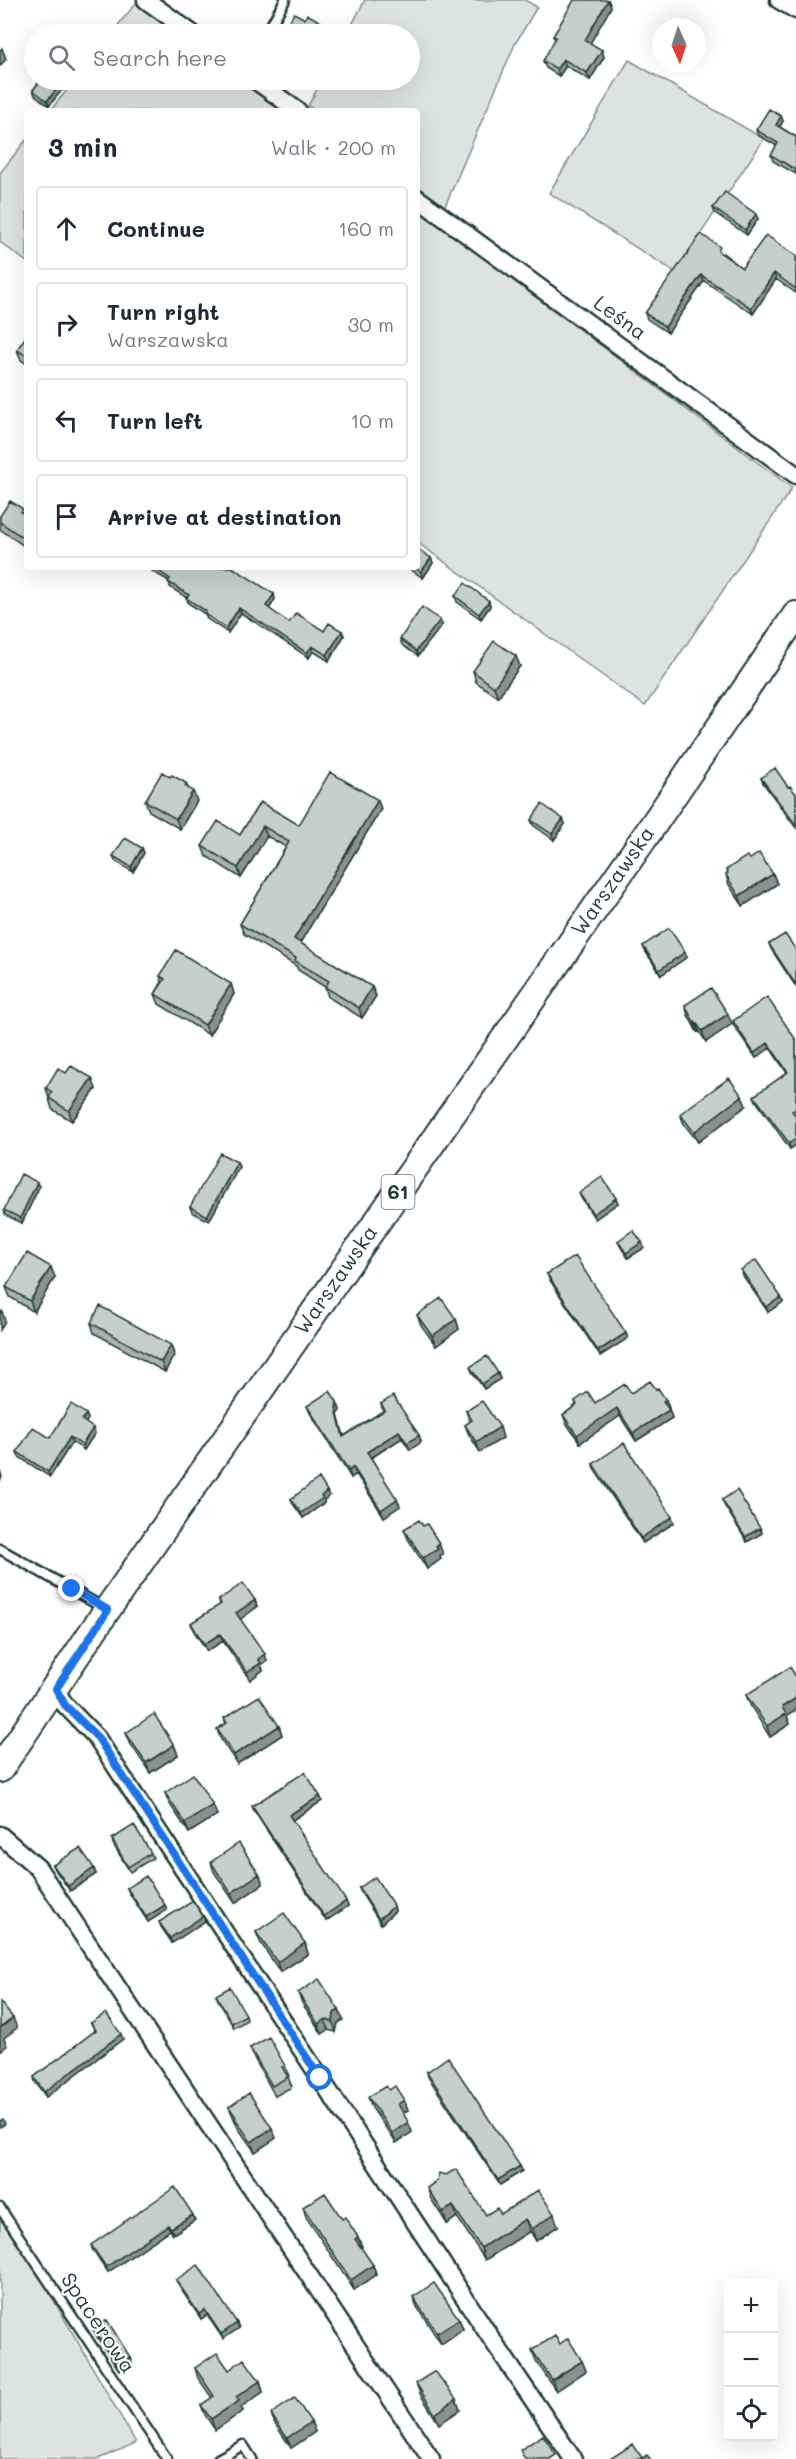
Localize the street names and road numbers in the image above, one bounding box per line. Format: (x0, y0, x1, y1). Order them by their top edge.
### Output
street label: Leśna (589, 289, 653, 345)
street label: Warszawska (564, 820, 659, 940)
road number: 61 (382, 1175, 414, 1209)
street label: Warszawska (287, 1219, 382, 1339)
street label: Spacerowa (56, 2267, 143, 2378)

